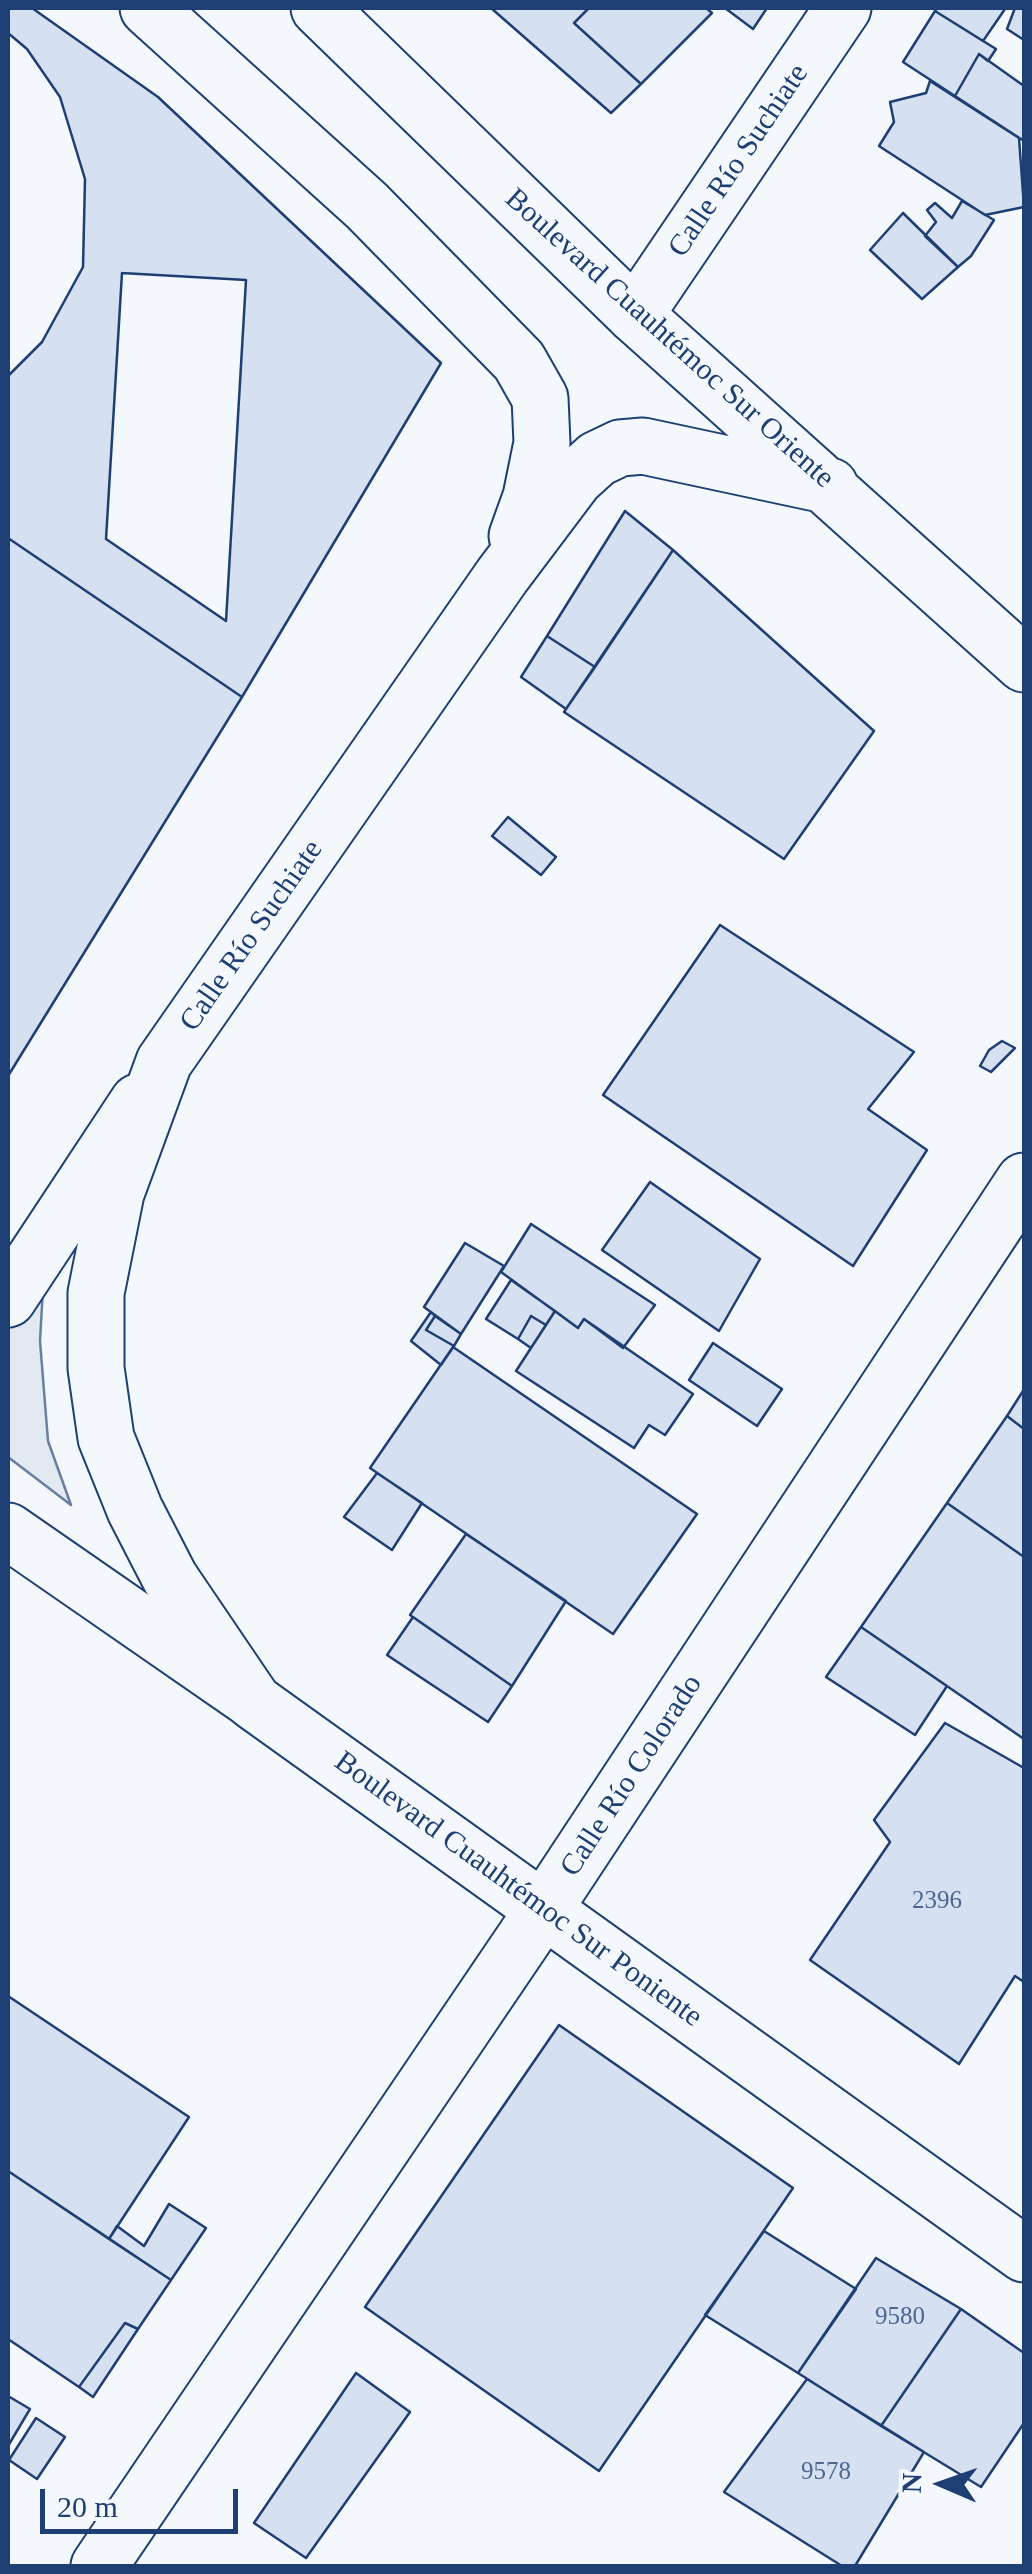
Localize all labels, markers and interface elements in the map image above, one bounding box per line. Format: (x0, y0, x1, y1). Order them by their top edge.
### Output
street label: Calle Río Suchiate (661, 58, 817, 264)
street label: Boulevard Cuauhtémoc Sur Oriente (497, 182, 841, 496)
street label: Calle Río Suchiate (173, 834, 331, 1038)
street label: Calle Río Colorado (553, 1668, 711, 1884)
street label: Boulevard Cuauhtémoc Sur Poniente (327, 1744, 709, 2036)
house number: 2396 (912, 1886, 962, 1916)
house number: 9580 (875, 2302, 925, 2332)
north arrow (892, 2434, 992, 2534)
house number: 9578 (801, 2457, 851, 2487)
scale bar (45, 2469, 242, 2531)
text: N (896, 2472, 927, 2494)
text: 20 m (57, 2490, 118, 2523)

